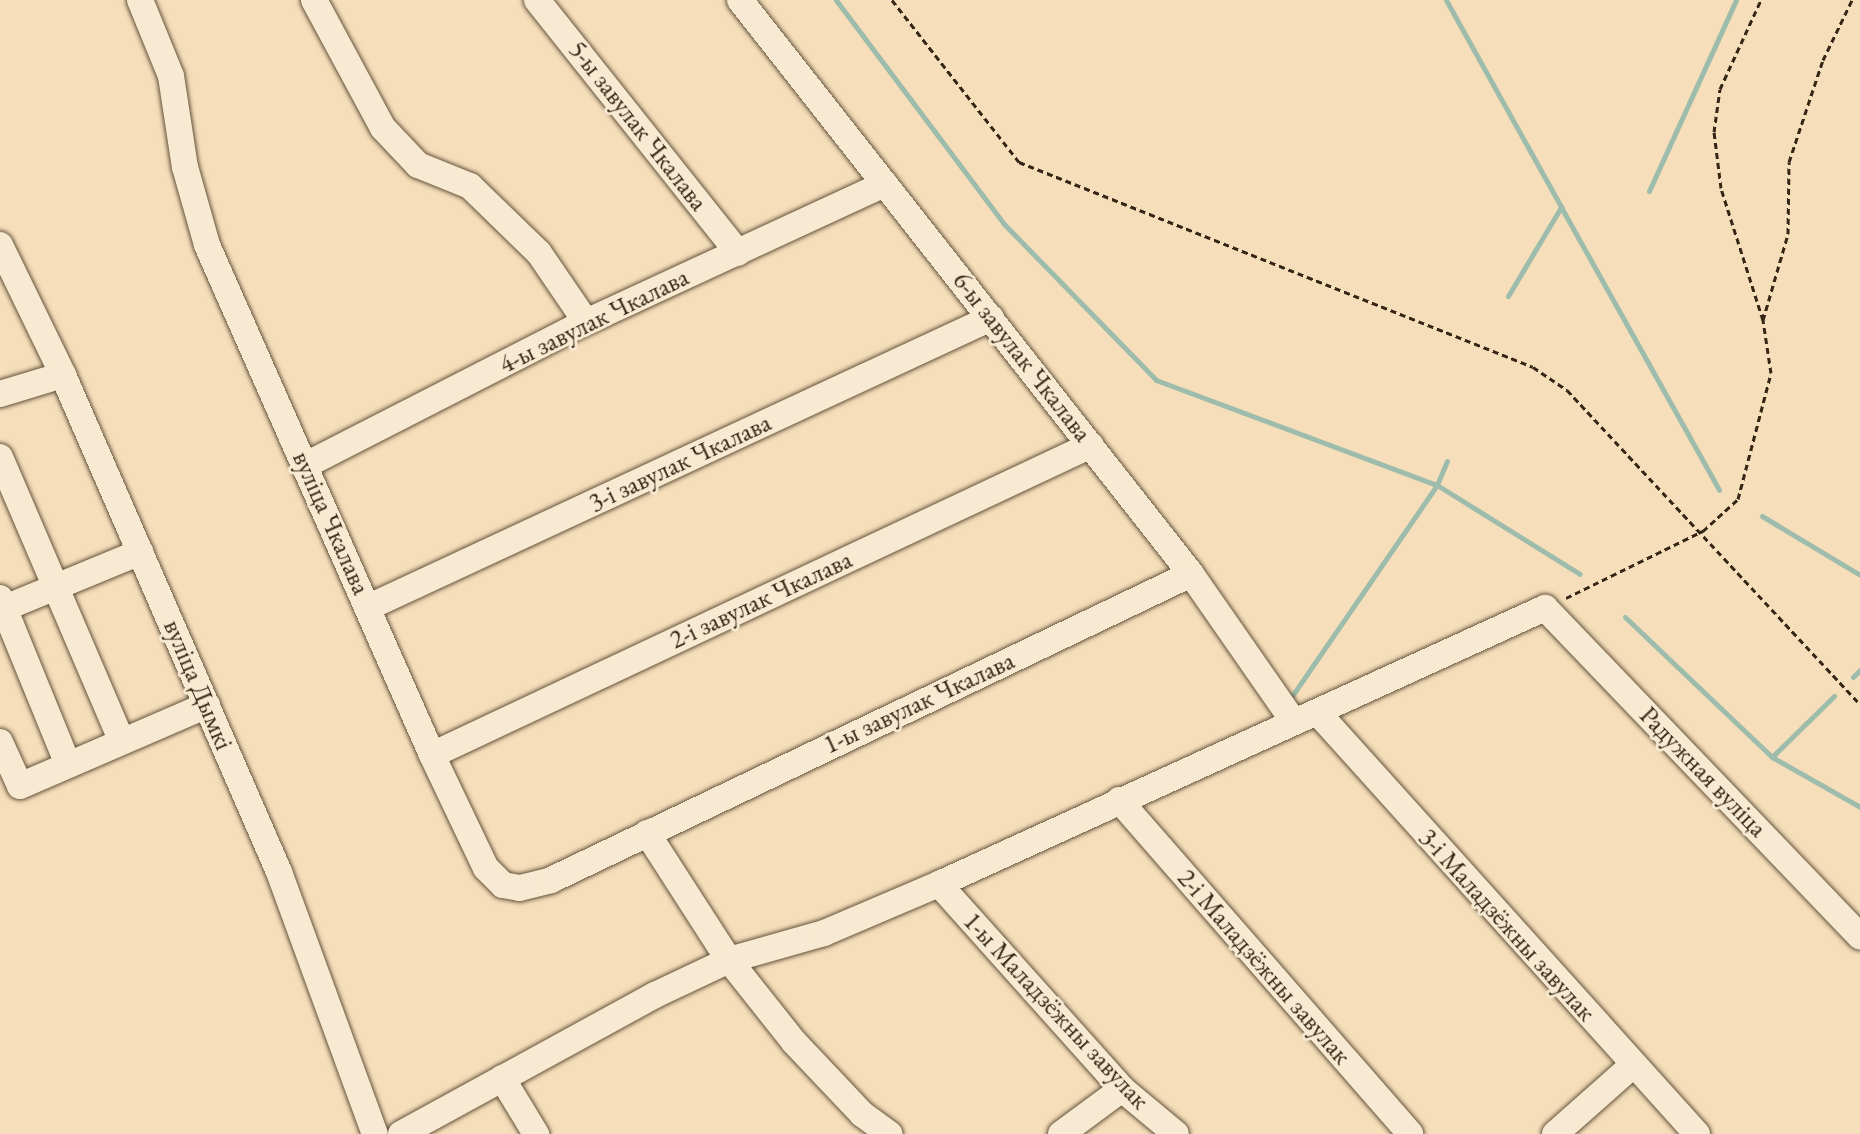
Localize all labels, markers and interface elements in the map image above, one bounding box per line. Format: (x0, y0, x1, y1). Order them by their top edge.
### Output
street label: 5-ы завулак Чкалава (562, 35, 714, 217)
street label: 4-ы завулак Чкалава (494, 262, 694, 380)
street label: 6-ы завулак Чкалава (946, 266, 1098, 448)
street label: 3-і завулак Чкалава (584, 407, 776, 519)
street label: вуліца Чкалава (286, 447, 376, 599)
street label: 2-і завулак Чкалава (665, 544, 857, 656)
street label: вуліца Дымкі (157, 615, 239, 755)
street label: 1-ы завулак Чкалава (819, 645, 1019, 761)
street label: Радужная вуліца (1633, 700, 1773, 844)
street label: 3-і Маладзёжны завулак (1412, 822, 1602, 1028)
street label: 2-і Маладзёжны завулак (1171, 863, 1357, 1071)
street label: 1-ы Маладзёжны завулак (957, 906, 1155, 1116)

